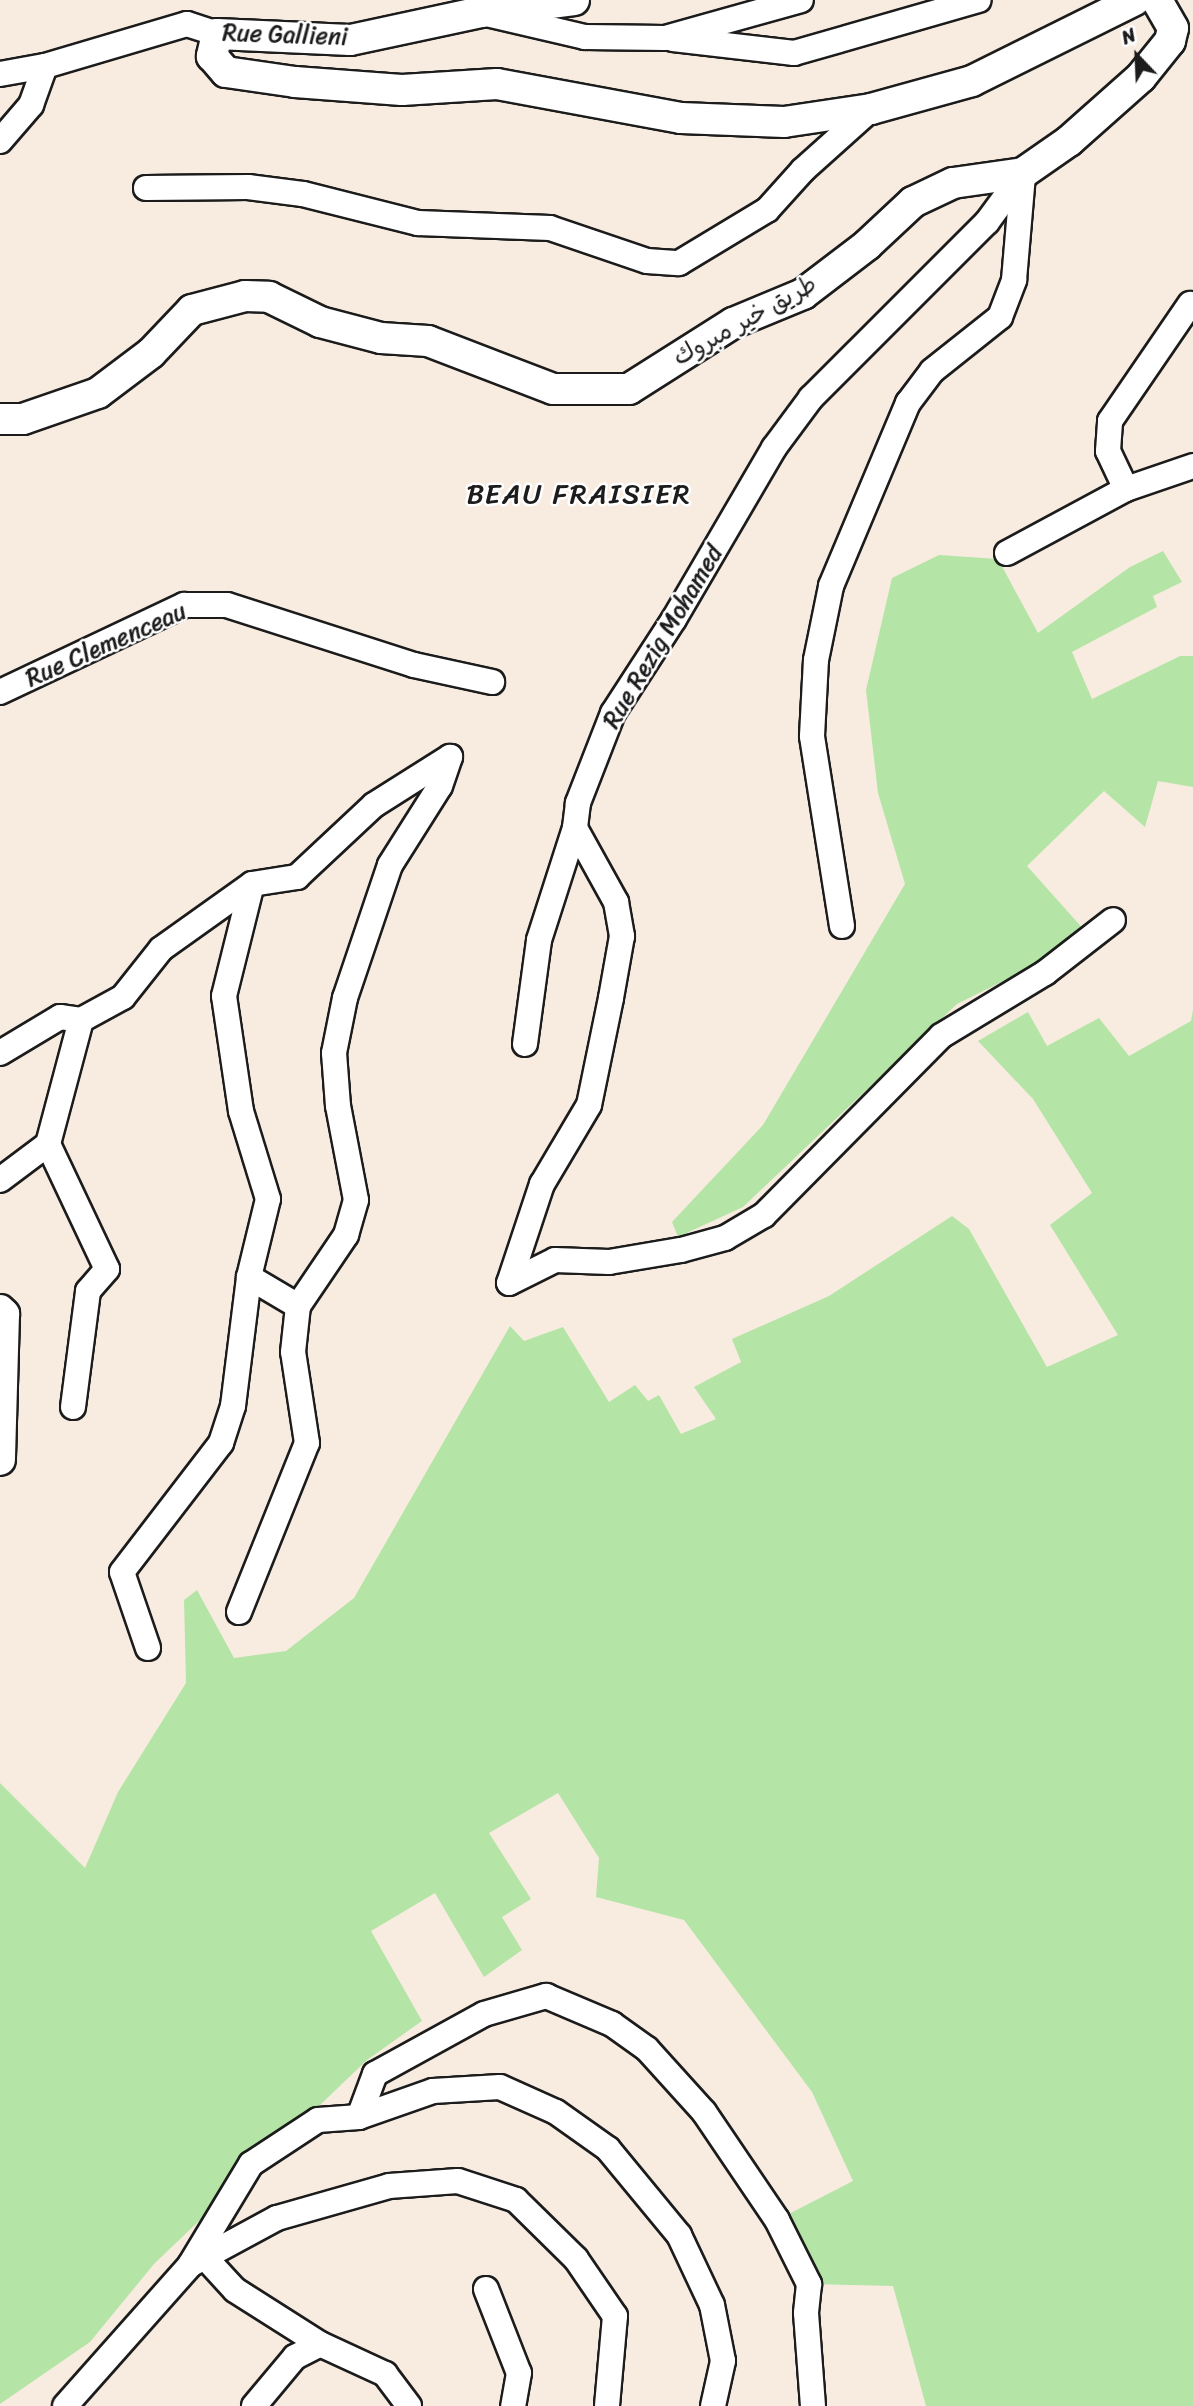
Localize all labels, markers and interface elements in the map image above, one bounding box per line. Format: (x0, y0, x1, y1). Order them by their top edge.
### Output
street label: Rue Gallieni (222, 18, 348, 52)
text: N (1116, 18, 1141, 54)
north arrow (1102, 21, 1172, 91)
street label: طريق خير مبروك (668, 270, 822, 372)
district label: BEAU FRAISIER (472, 477, 686, 511)
street label: Rue Rezig Mohamed (597, 540, 729, 734)
street label: Rue Clemenceau (21, 597, 191, 693)

